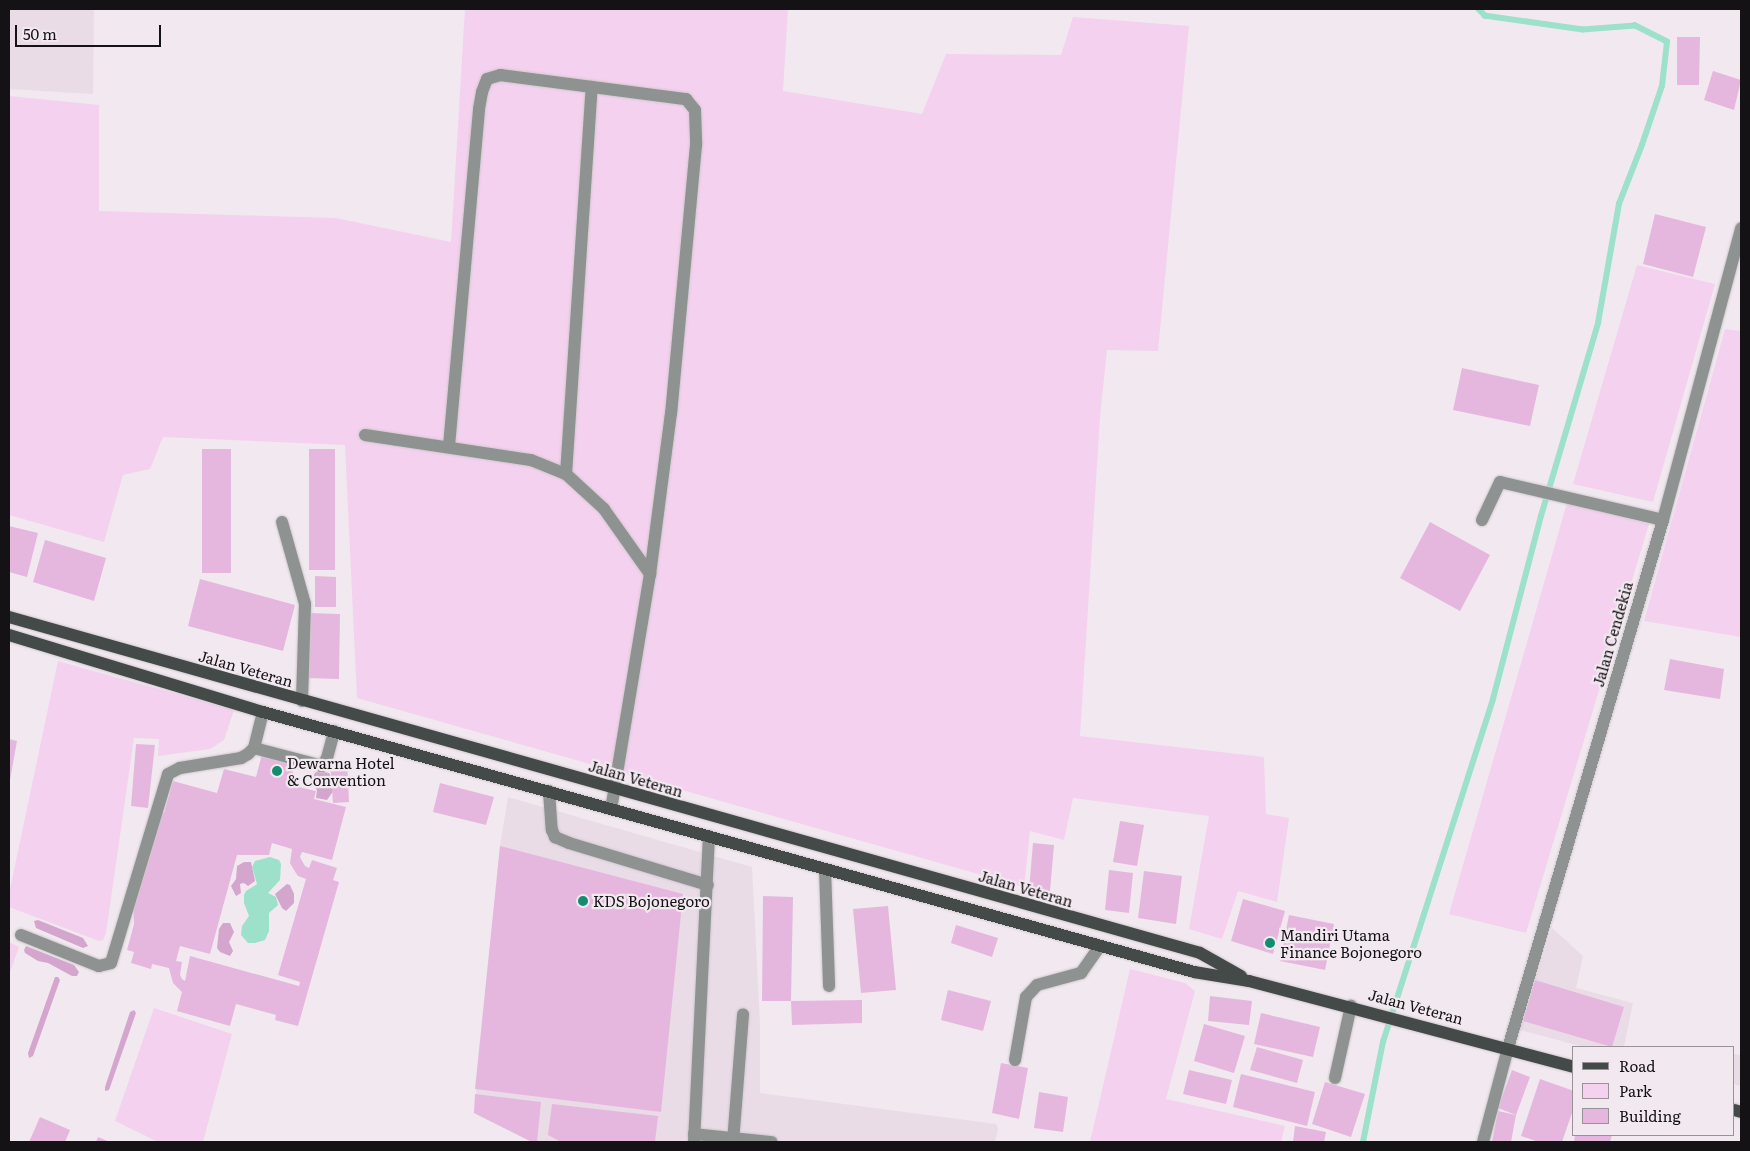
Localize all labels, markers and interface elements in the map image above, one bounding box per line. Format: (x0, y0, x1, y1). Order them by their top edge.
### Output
scale bar (18, 15, 164, 47)
text: 50 m (23, 22, 57, 45)
street label: Jalan Cendekia (1588, 579, 1636, 689)
street label: Jalan Veteran (197, 646, 295, 690)
place label: Dewarna Hotel & Convention (287, 753, 394, 788)
street label: Jalan Veteran (587, 756, 685, 800)
marker: Dewarna Hotel & Convention (271, 765, 283, 777)
street label: Jalan Veteran (977, 866, 1075, 910)
place label: KDS Bojonegoro (593, 892, 710, 910)
marker: KDS Bojonegoro (577, 895, 589, 907)
place label: Mandiri Utama Finance Bojonegoro (1280, 925, 1422, 960)
marker: Mandiri Utama Finance Bojonegoro (1264, 937, 1276, 949)
street label: Jalan Veteran (1367, 985, 1465, 1027)
legend (1572, 1046, 1735, 1136)
text: Road (1619, 1054, 1655, 1077)
text: Park (1619, 1079, 1652, 1102)
text: Building (1619, 1104, 1681, 1127)

